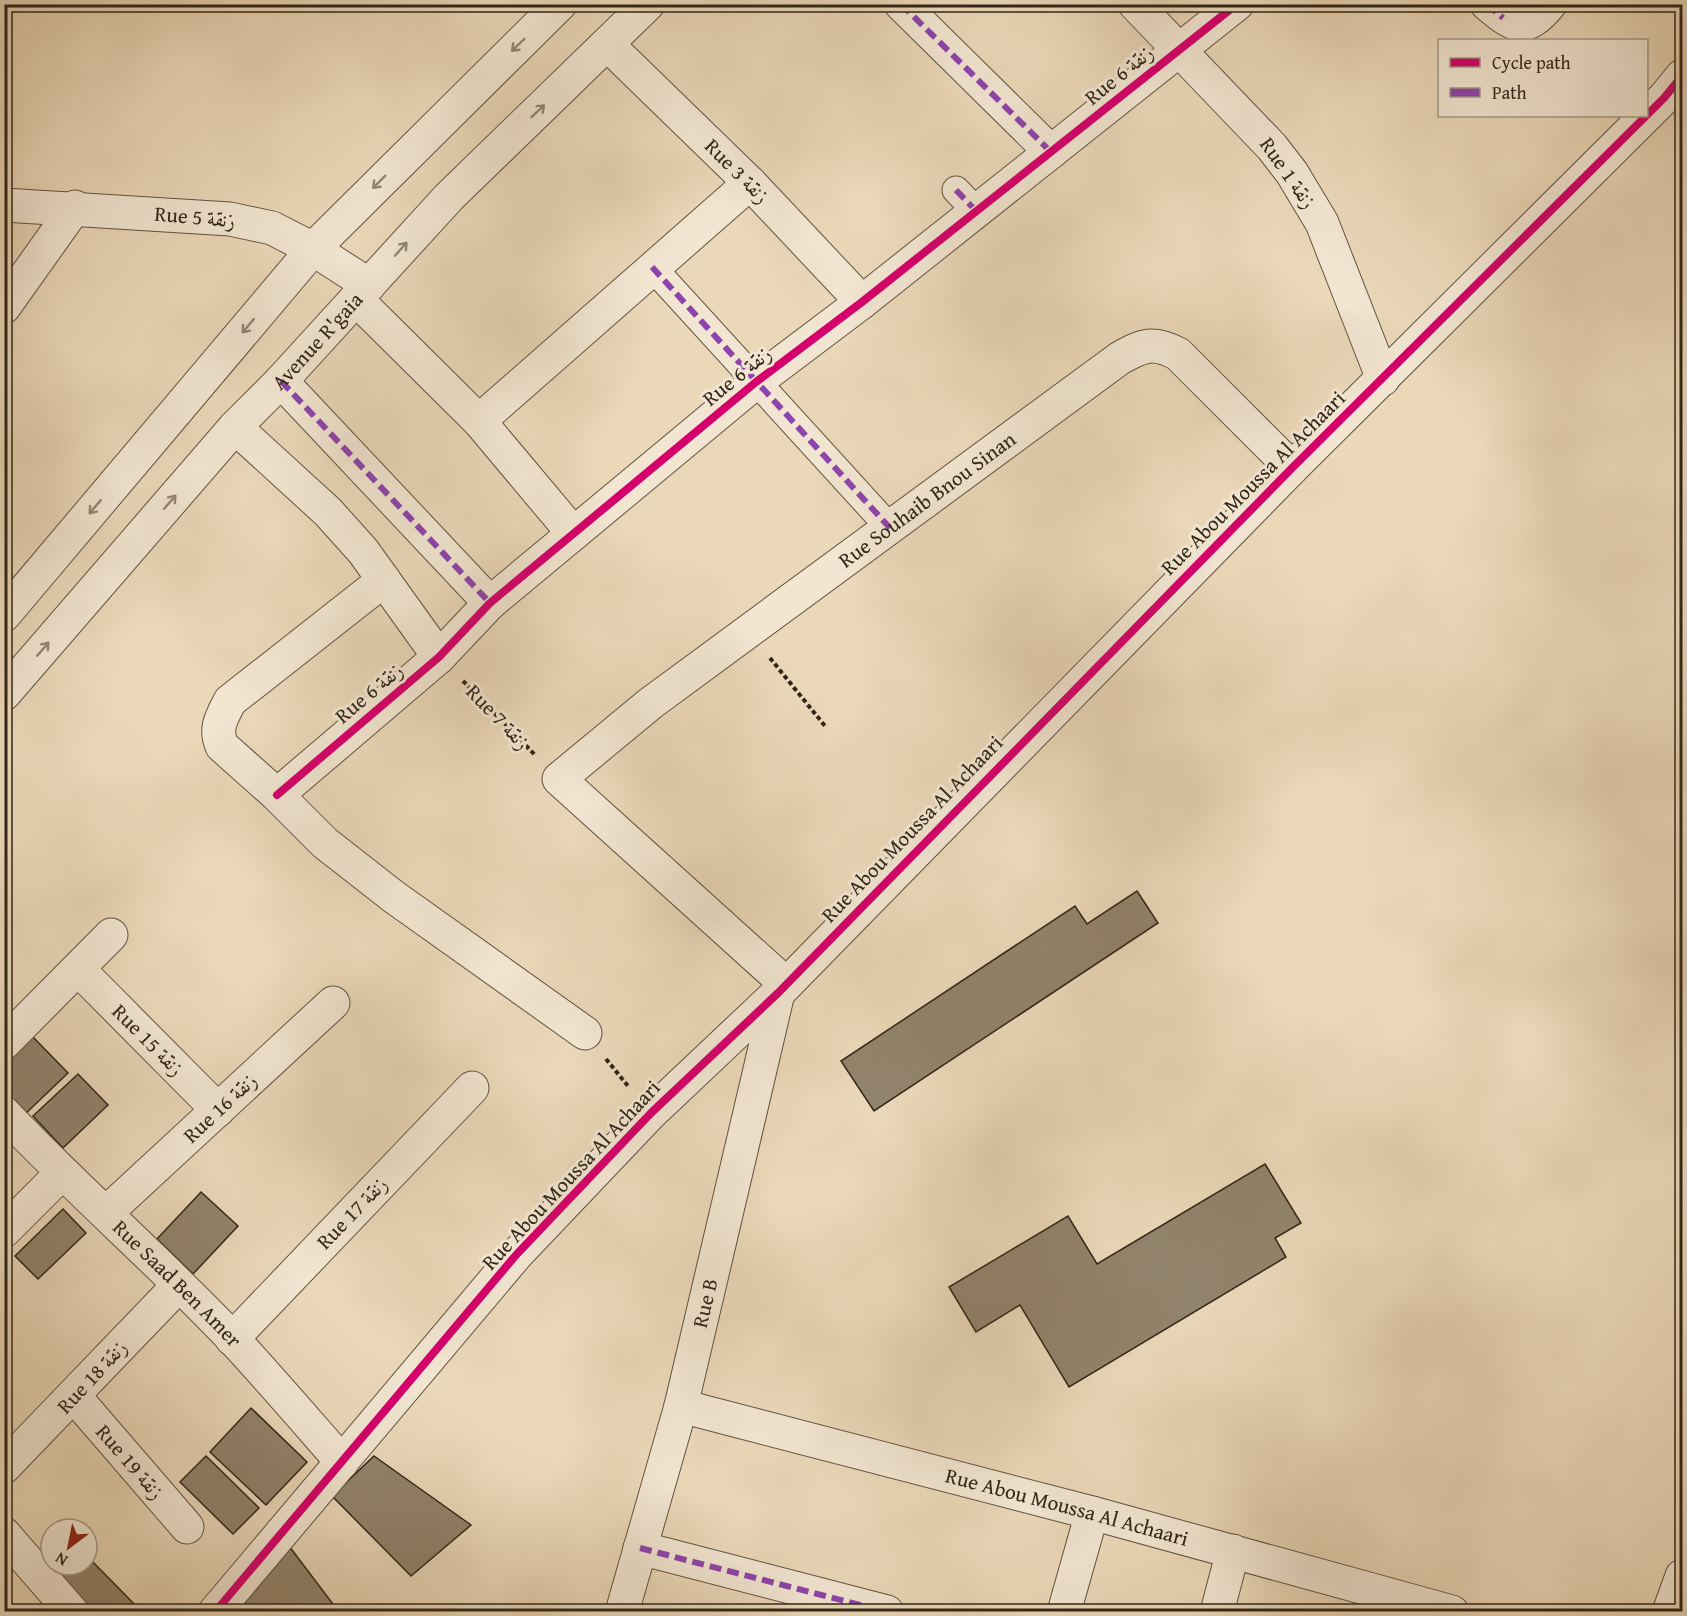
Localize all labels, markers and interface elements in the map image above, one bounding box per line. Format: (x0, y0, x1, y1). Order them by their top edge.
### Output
street label: Rue 6 زنقة (1077, 37, 1160, 112)
one-way arrow (511, 38, 526, 53)
legend (1438, 39, 1648, 117)
text: Cycle path (1492, 49, 1571, 76)
text: Path (1492, 79, 1527, 106)
one-way arrow (530, 103, 545, 118)
street label: Rue 3 زنقة (698, 131, 777, 210)
street label: Rue 1 زنقة (1252, 131, 1324, 215)
one-way arrow (372, 175, 387, 189)
street label: Rue 5 زنقة (153, 198, 237, 235)
one-way arrow (394, 242, 408, 257)
street label: Avenue R'gaia (264, 285, 370, 397)
one-way arrow (241, 318, 255, 333)
street label: Rue 6 زنقة (695, 338, 778, 413)
street label: Rue Abou Moussa Al Achaari (1153, 383, 1352, 582)
street label: Rue Souhaib Bnou Sinan (832, 424, 1022, 575)
one-way arrow (163, 495, 177, 510)
one-way arrow (89, 499, 102, 515)
one-way arrow (36, 642, 50, 657)
street label: Rue 6 زنقة (328, 655, 410, 731)
street label: Rue 7 زنقة (459, 677, 538, 757)
street label: Rue Abou Moussa Al Achaari (814, 728, 1010, 929)
street label: Rue 15 زنقة (105, 996, 192, 1083)
street label: Rue 16 زنقة (176, 1065, 264, 1150)
street label: Rue Abou Moussa Al Achaari (474, 1073, 667, 1277)
street label: Rue 17 زنقة (309, 1169, 394, 1256)
street label: Rue Saad Ben Amer (106, 1212, 249, 1354)
street label: Rue B (684, 1275, 725, 1331)
street label: Rue 18 زنقة (49, 1333, 134, 1421)
street label: Rue 19 زنقة (89, 1417, 172, 1506)
street label: Rue Abou Moussa Al Achaari (942, 1460, 1192, 1554)
north arrow (39, 1517, 99, 1577)
text: N (50, 1547, 72, 1573)

